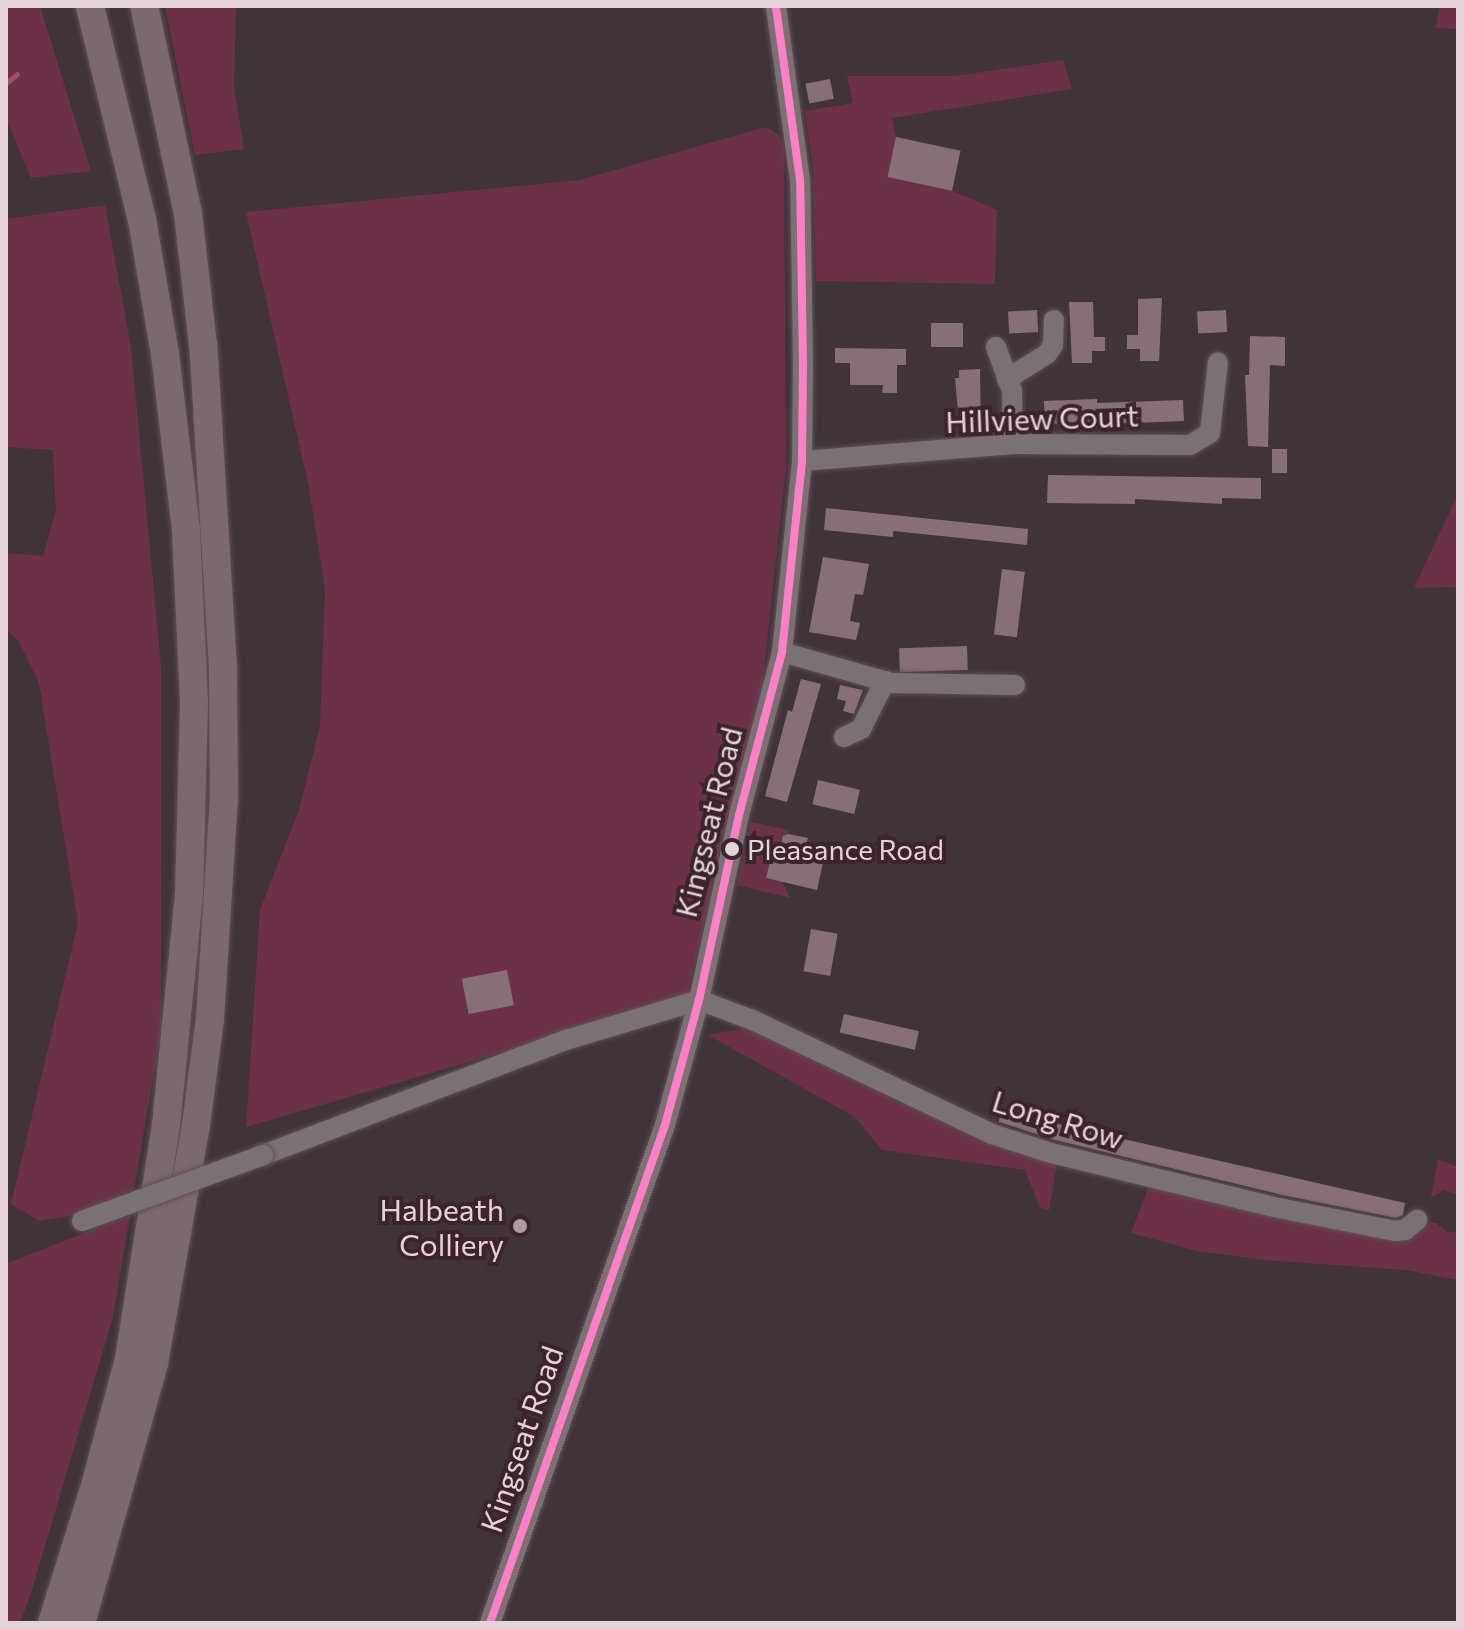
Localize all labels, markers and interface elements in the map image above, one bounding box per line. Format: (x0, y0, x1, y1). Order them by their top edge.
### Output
street label: Hillview Court (945, 397, 1139, 439)
street label: Kingseat Road (667, 723, 749, 921)
place label: Pleasance Road (747, 832, 944, 866)
marker: Pleasance Road (724, 841, 740, 857)
street label: Long Row (988, 1082, 1128, 1156)
place label: Halbeath Colliery (379, 1191, 504, 1262)
marker: Halbeath Colliery (511, 1217, 529, 1235)
street label: Kingseat Road (472, 1341, 570, 1537)

